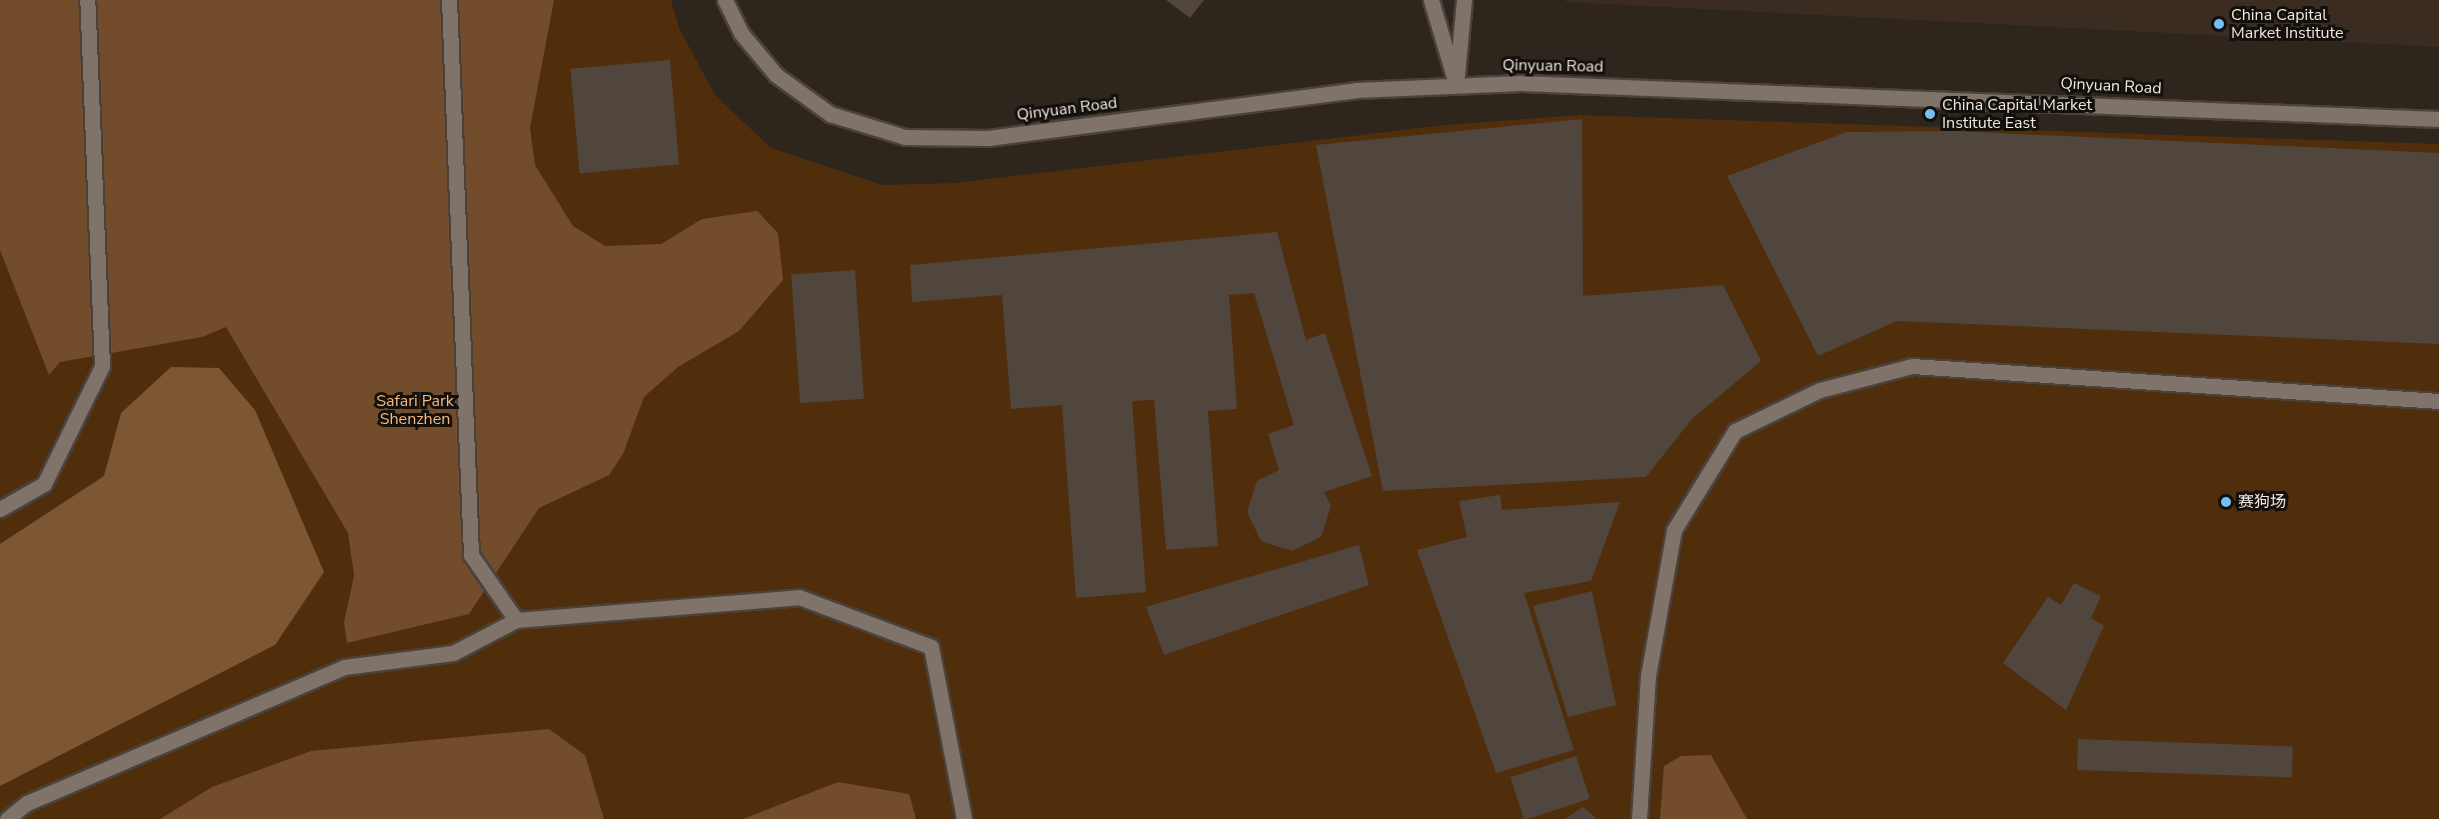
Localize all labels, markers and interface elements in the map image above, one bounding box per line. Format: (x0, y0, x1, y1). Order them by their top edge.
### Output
place label: China Capital Market Institute (2231, 5, 2344, 43)
marker: China Capital Market Institute (2212, 17, 2226, 31)
street label: Qinyuan Road (1502, 56, 1604, 76)
street label: Qinyuan Road (2060, 74, 2162, 98)
street label: Qinyuan Road (1016, 93, 1118, 125)
place label: China Capital Market Institute East (1942, 95, 2092, 133)
marker: China Capital Market Institute East (1923, 107, 1937, 121)
park label: Safari Park Shenzhen (376, 391, 454, 429)
place label: 赛狗场 (2238, 492, 2286, 512)
marker: 赛狗场 (2219, 495, 2233, 509)

